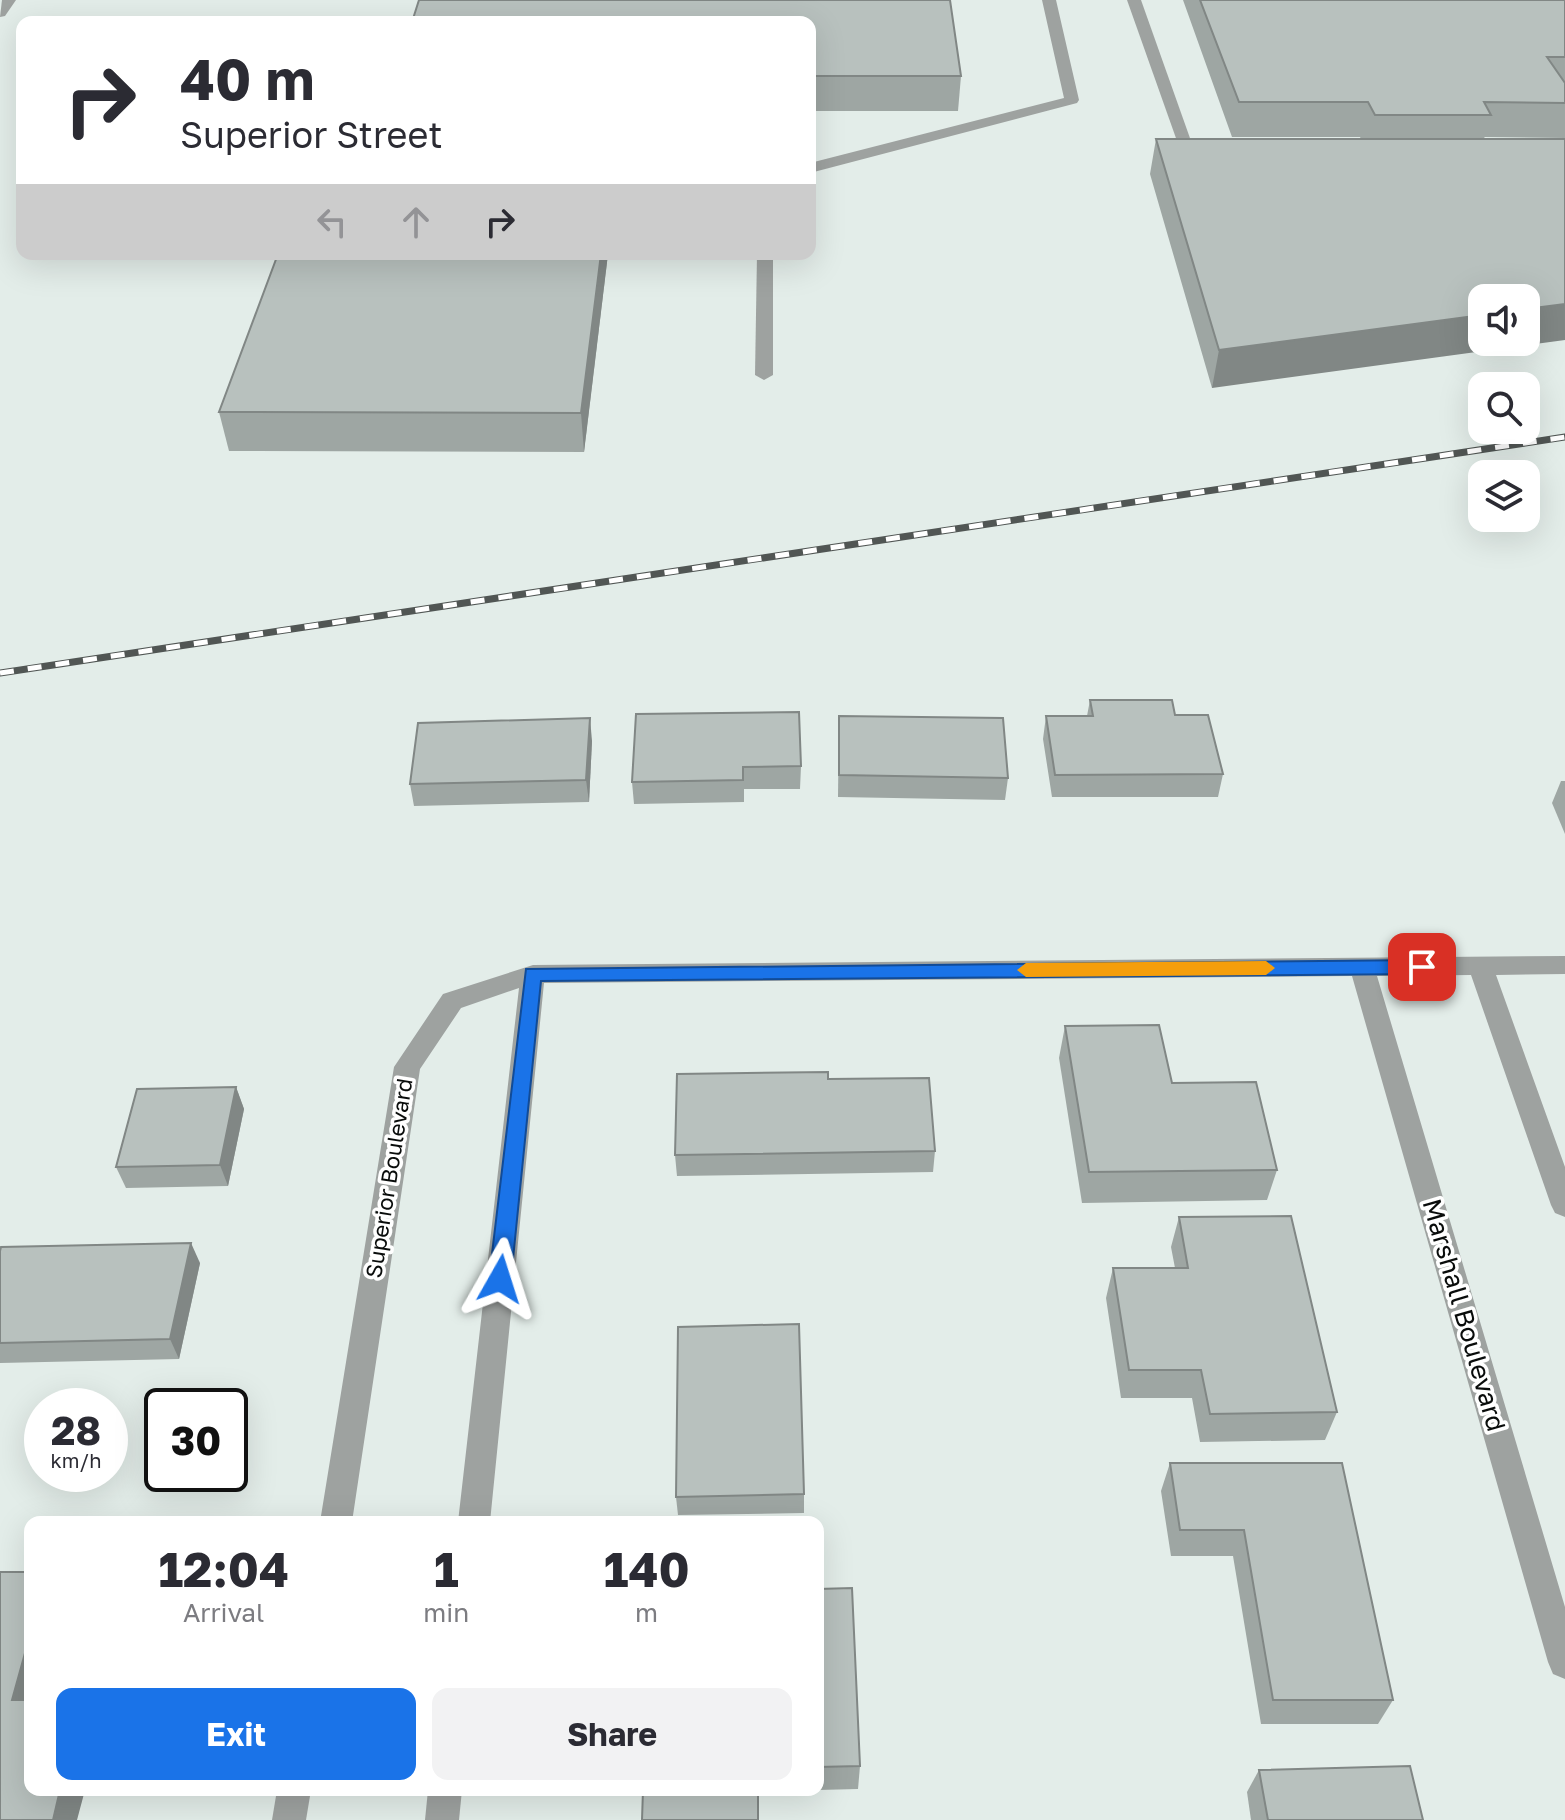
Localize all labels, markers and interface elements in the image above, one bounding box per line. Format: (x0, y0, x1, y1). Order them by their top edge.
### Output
text: 40 m (180, 45, 314, 112)
icon: right (48, 48, 152, 152)
text: Superior Street (180, 113, 443, 156)
icon: left (310, 200, 354, 244)
icon: ahead (394, 200, 438, 244)
icon: right (478, 200, 522, 244)
map controls (1468, 284, 1540, 532)
button: sound (1468, 284, 1540, 356)
button: search (1468, 372, 1540, 444)
button: layers (1468, 460, 1540, 532)
pin (1388, 933, 1456, 1001)
icon: arrive (1400, 945, 1444, 989)
street label: Superior Boulevard (359, 1076, 418, 1280)
street label: Marshall Boulevard (1416, 1195, 1513, 1435)
position arrow (458, 1237, 542, 1321)
speed limit sign: 30 (144, 1388, 248, 1492)
text: 28 (51, 1406, 101, 1454)
text: km/h (51, 1448, 101, 1472)
text: 12:04 (158, 1540, 289, 1598)
text: 1 (434, 1540, 459, 1598)
text: 140 (604, 1540, 690, 1598)
text: Arrival (183, 1597, 264, 1628)
text: min (423, 1597, 469, 1628)
text: m (635, 1597, 658, 1628)
button: Exit (56, 1688, 416, 1780)
button: Share (432, 1688, 792, 1780)

